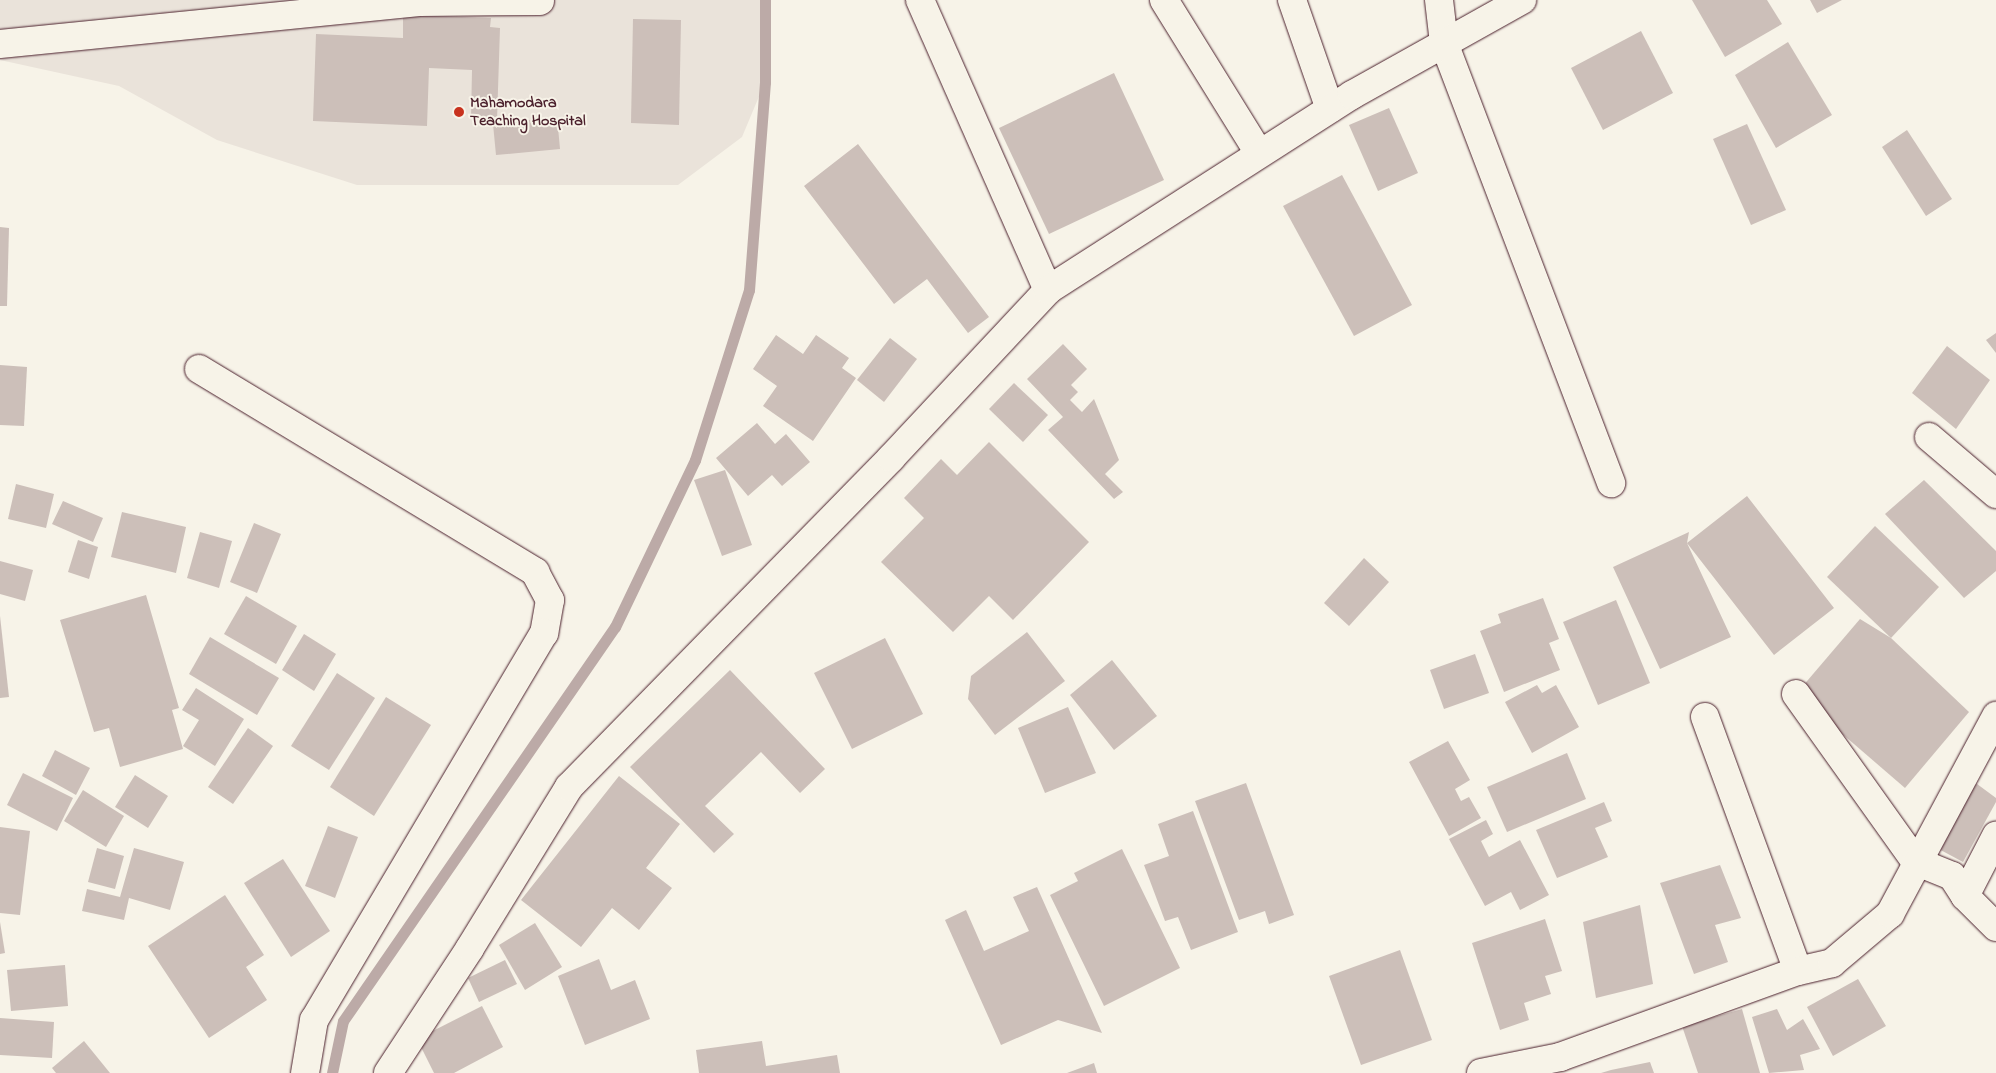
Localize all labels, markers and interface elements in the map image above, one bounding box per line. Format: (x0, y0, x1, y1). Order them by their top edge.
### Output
place label: Mahamodara Teaching Hospital (470, 93, 586, 131)
marker: Mahamodara Teaching Hospital (452, 105, 466, 119)

